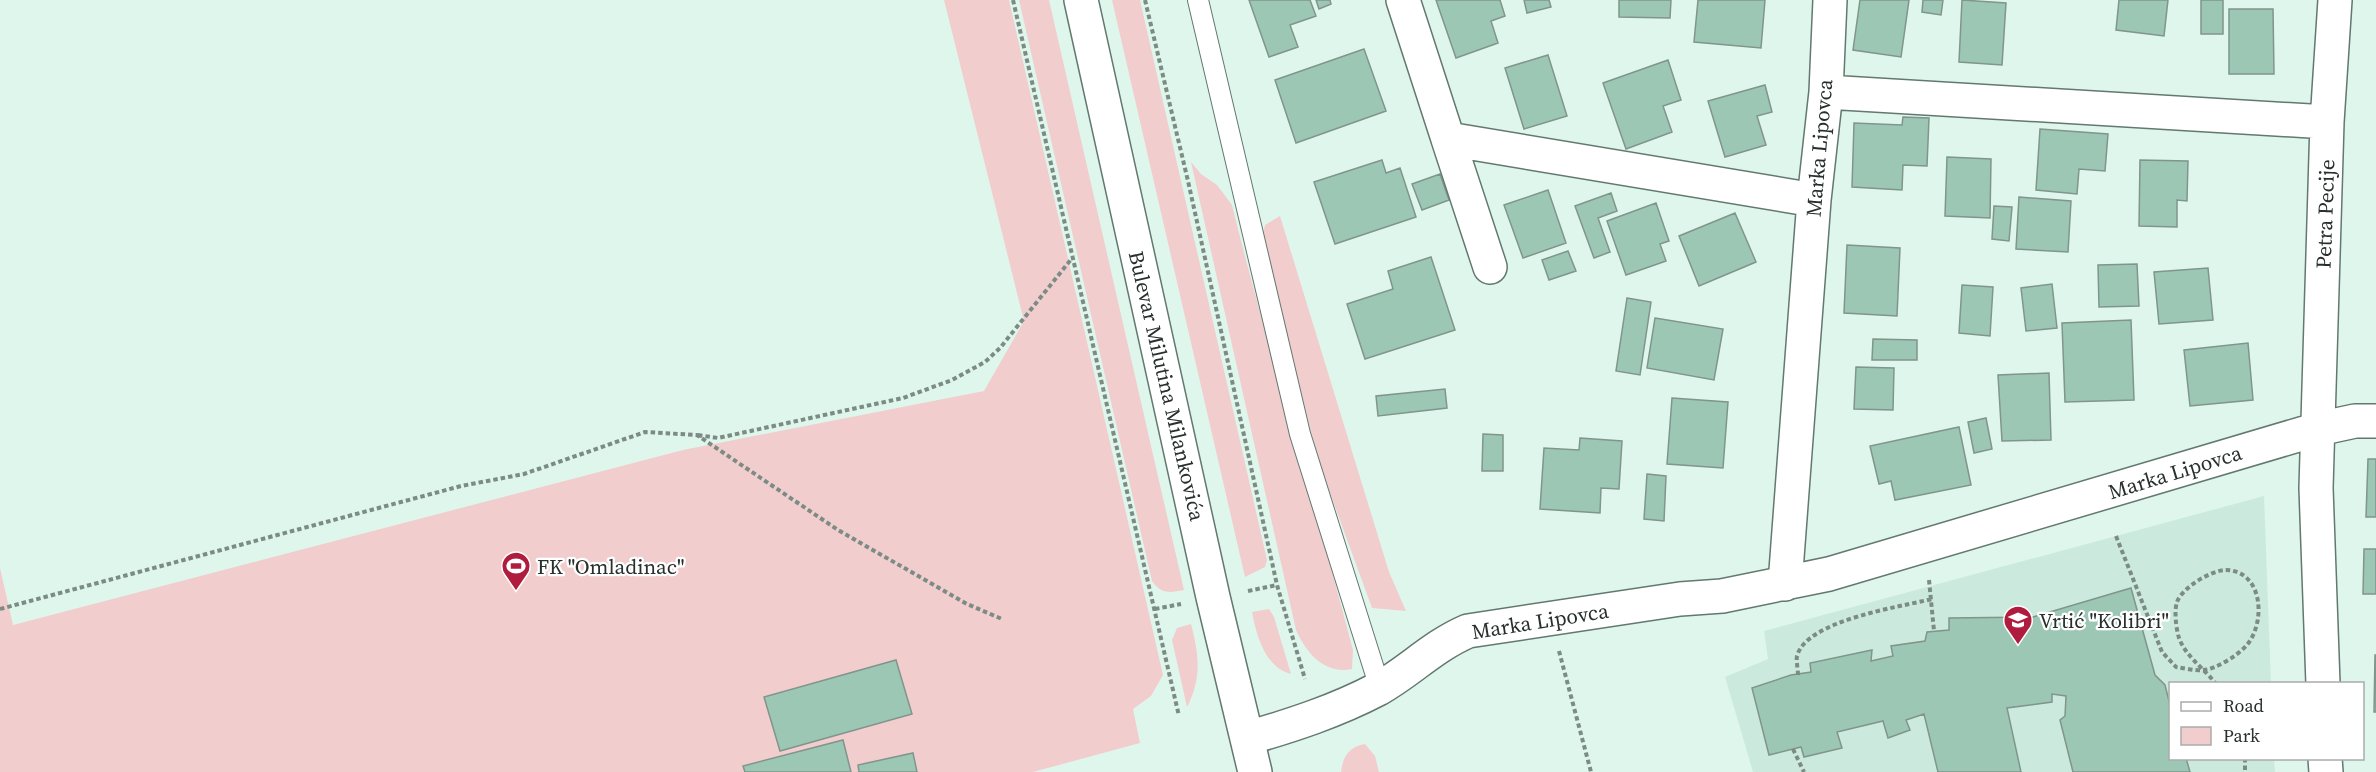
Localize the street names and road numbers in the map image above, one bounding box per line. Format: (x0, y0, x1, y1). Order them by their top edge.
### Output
street label: Marka Lipovca (1799, 78, 1839, 218)
street label: Petra Pecije (2309, 159, 2341, 269)
street label: Bulevar Milutina Milankovića (1122, 248, 1212, 524)
street label: Marka Lipovca (2105, 438, 2246, 506)
street label: Marka Lipovca (1469, 596, 1611, 646)

